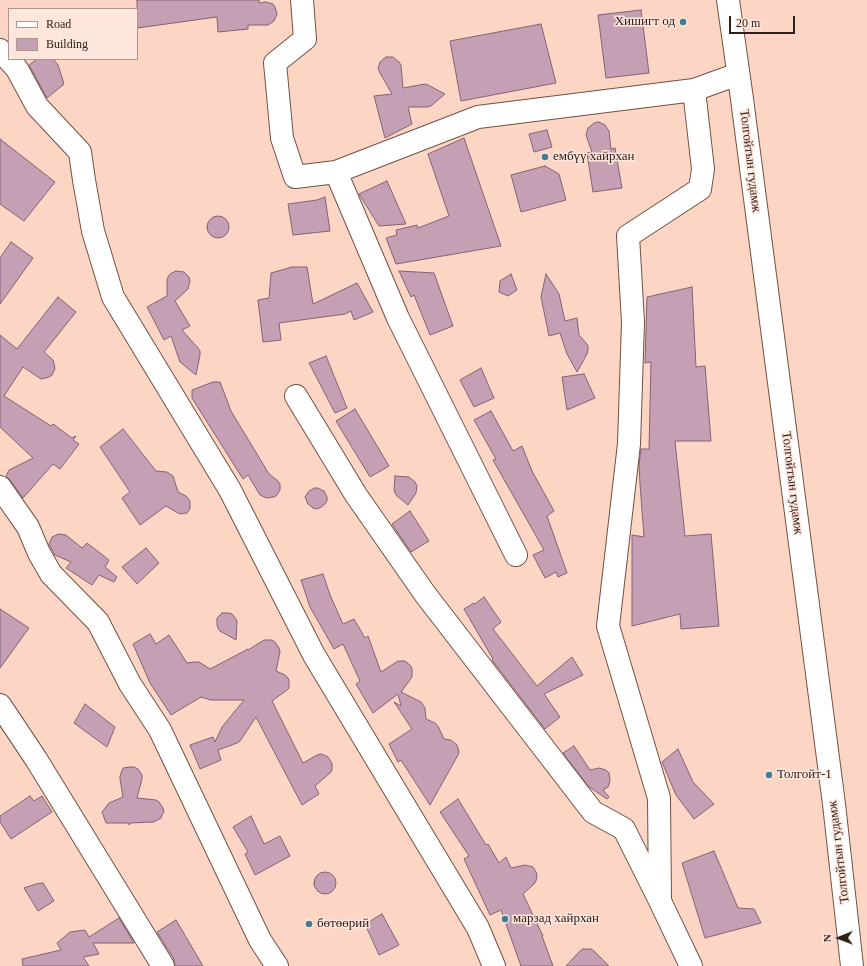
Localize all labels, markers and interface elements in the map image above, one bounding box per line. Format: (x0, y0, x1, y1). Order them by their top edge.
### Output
legend (8, 8, 138, 60)
scale bar (731, 8, 797, 34)
place label: Хишигт од (615, 14, 675, 30)
text: 20 m (736, 16, 760, 30)
text: Road (46, 17, 71, 31)
marker: Хишигт од (678, 17, 688, 27)
text: Building (46, 37, 88, 51)
street label: Толгойтын гудамж (736, 109, 764, 213)
place label: ембүү хайрхан (553, 149, 634, 165)
marker: ембүү хайрхан (540, 152, 550, 162)
street label: Толгойтын гудамж (778, 431, 806, 535)
place label: Толгойт-1 (777, 767, 832, 783)
marker: Толгойт-1 (764, 770, 774, 780)
street label: Толгойтын гудамж (825, 800, 853, 904)
place label: марзад хайрхан (513, 911, 599, 927)
marker: марзад хайрхан (500, 914, 510, 924)
place label: бөтөөрий (317, 916, 369, 932)
north arrow (819, 918, 859, 958)
marker: бөтөөрий (304, 919, 314, 929)
text: N (821, 934, 833, 942)

